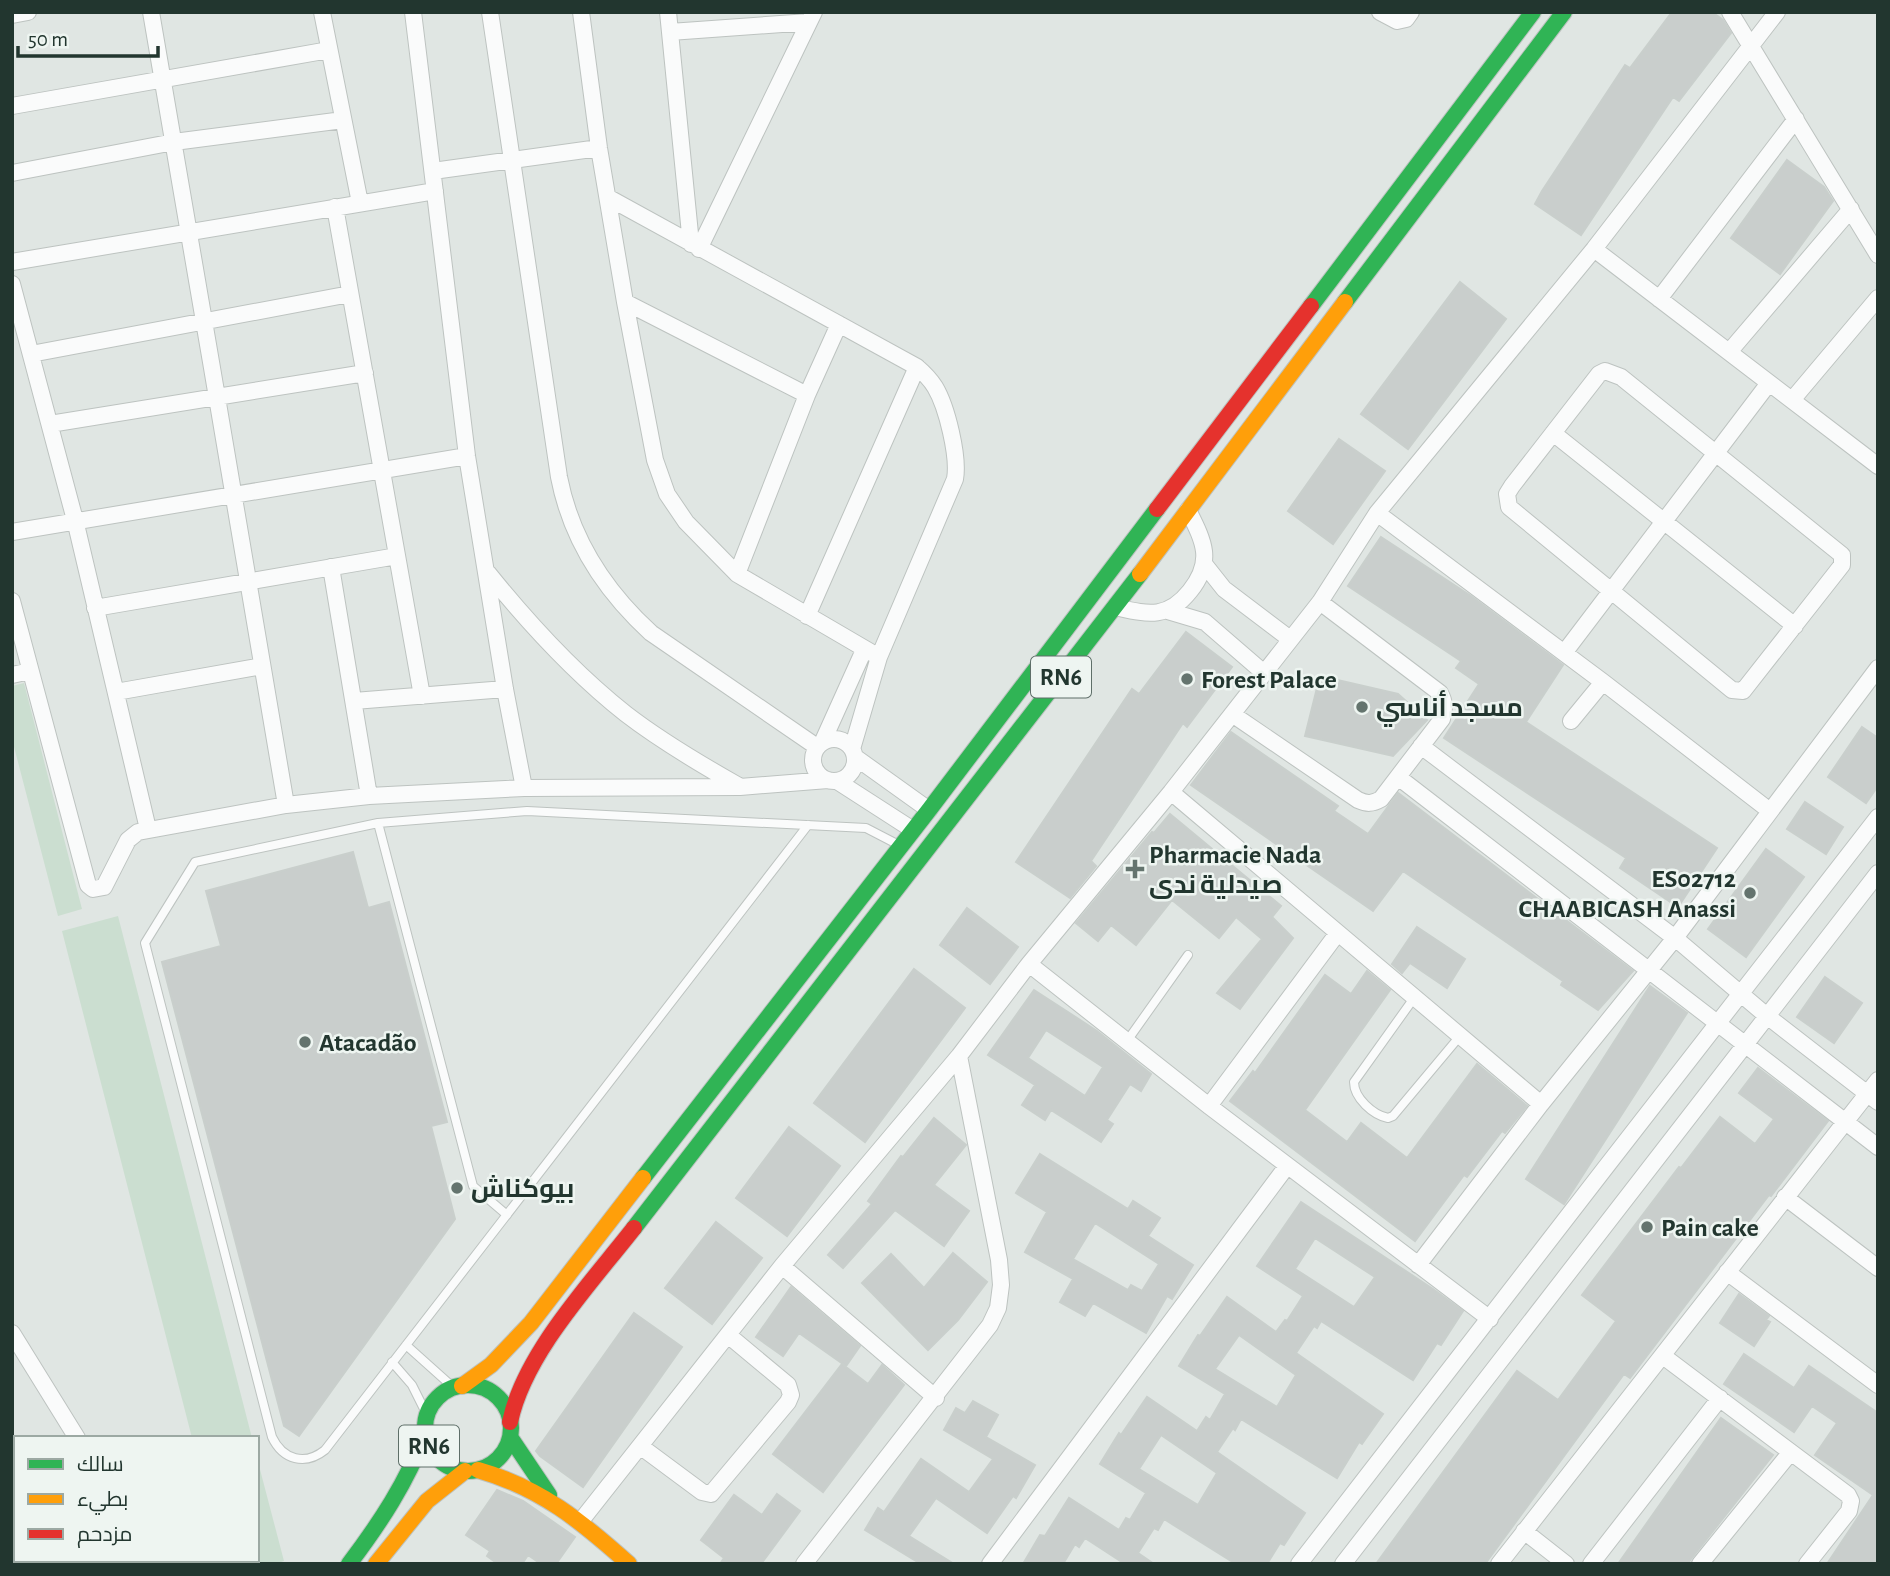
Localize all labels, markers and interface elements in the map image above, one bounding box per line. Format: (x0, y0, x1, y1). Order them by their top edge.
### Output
scale bar (18, 14, 158, 58)
text: 50 m (28, 29, 68, 50)
road number: RN6 (1031, 656, 1091, 698)
place label: Forest Palace (1201, 667, 1337, 693)
marker: Forest Palace (1179, 671, 1195, 687)
place label: مسجد أناسي (1376, 690, 1523, 727)
marker: مسجد أناسي (1354, 699, 1370, 715)
place label: Pharmacie Nada صيدلية ندى (1149, 842, 1321, 899)
marker: Pharmacie Nada صيدلية ندى (1127, 861, 1143, 877)
place label: ES02712 CHAABICASH Anassi (1518, 866, 1736, 922)
marker: ES02712 CHAABICASH Anassi (1742, 885, 1758, 901)
place label: Atacadão (319, 1030, 417, 1056)
marker: Atacadão (297, 1034, 313, 1050)
place label: بيوكناش (471, 1175, 574, 1204)
marker: بيوكناش (449, 1180, 465, 1196)
place label: Pain cake (1661, 1215, 1759, 1241)
marker: Pain cake (1639, 1219, 1655, 1235)
road number: RN6 (399, 1426, 459, 1466)
legend (14, 1436, 259, 1562)
text: سالك (77, 1454, 124, 1475)
text: بطيء (77, 1489, 128, 1515)
text: مزدحم (77, 1524, 132, 1548)

